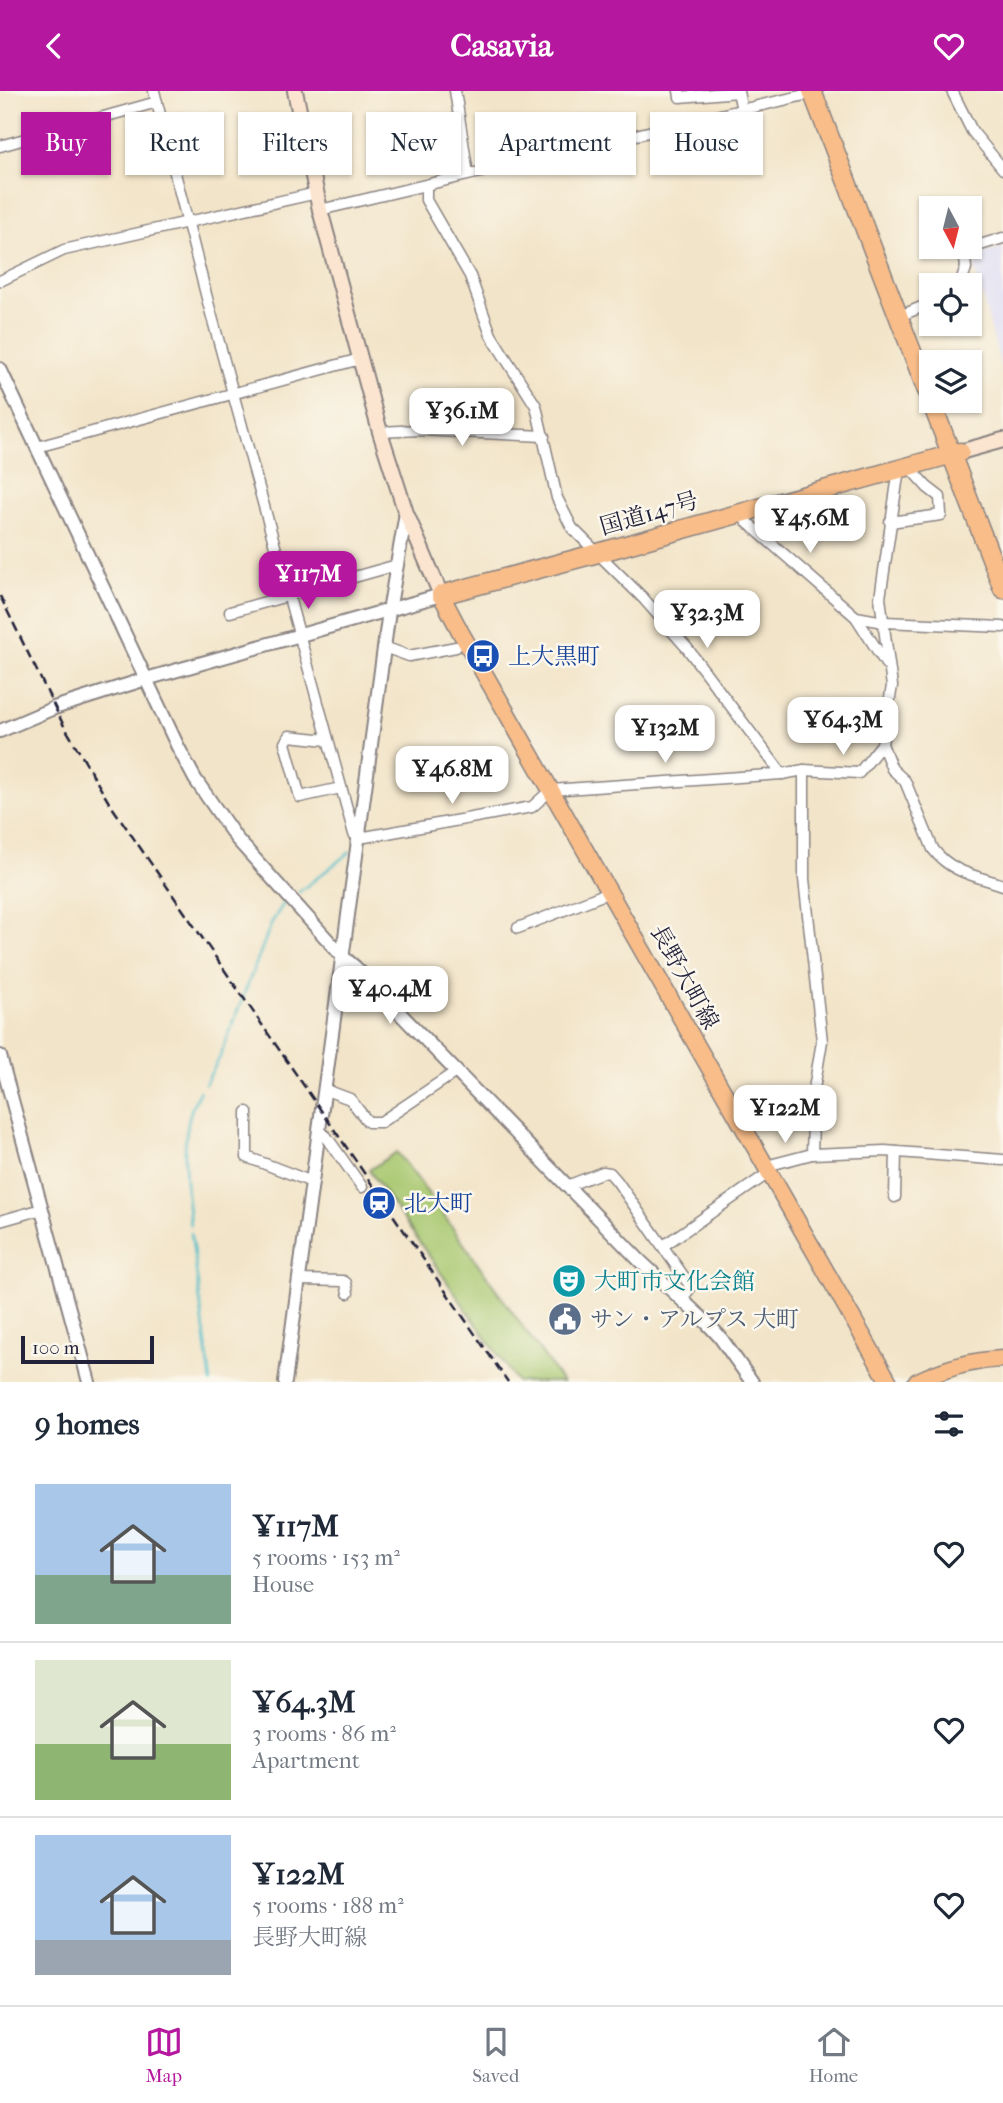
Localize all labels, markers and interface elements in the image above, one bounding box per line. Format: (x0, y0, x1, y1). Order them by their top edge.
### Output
icon: back (35, 27, 73, 65)
text: Casavia (450, 27, 553, 64)
icon: heart (930, 27, 968, 65)
chip: Buy (21, 112, 111, 175)
chip: Rent (125, 112, 224, 175)
chip: Filters (238, 112, 352, 175)
chip: New (366, 112, 461, 175)
chip: Apartment (475, 112, 636, 175)
chip: House (650, 112, 763, 175)
north arrow (919, 196, 982, 259)
map controls (919, 196, 982, 413)
button: locate (919, 273, 982, 336)
button: layers (919, 350, 982, 413)
pin: ¥36.1M (405, 389, 519, 448)
text: ¥36.1M (425, 397, 499, 424)
street label: 国道147号 (597, 487, 702, 540)
pin: ¥45.6M (753, 496, 867, 555)
text: ¥45.6M (771, 504, 849, 531)
pin: ¥117M (259, 552, 357, 611)
text: ¥117M (275, 560, 341, 587)
pin: ¥32.3M (650, 591, 764, 650)
text: ¥32.3M (670, 599, 744, 626)
bus stop icon: 上大黒町 (464, 637, 502, 675)
place label: 上大黒町 (508, 643, 600, 670)
pin: ¥64.3M (786, 697, 900, 757)
pin: ¥132M (616, 705, 714, 765)
text: ¥64.3M (803, 706, 883, 733)
text: ¥132M (631, 714, 699, 741)
pin: ¥46.8M (395, 747, 509, 806)
text: ¥46.8M (412, 755, 492, 782)
street label: 長野大町線 (645, 920, 724, 1034)
pin: ¥40.4M (333, 967, 447, 1026)
text: ¥40.4M (348, 975, 432, 1002)
pin: ¥122M (736, 1086, 834, 1145)
text: ¥122M (750, 1094, 820, 1121)
station icon: 北大町 (360, 1184, 398, 1222)
place label: 北大町 (404, 1190, 473, 1217)
theatre icon: 大町市文化会館 (550, 1262, 588, 1300)
place label: 大町市文化会館 (594, 1268, 755, 1295)
public building icon: サン・アルプス 大町 (546, 1300, 584, 1338)
place label: サン・アルプス 大町 (590, 1306, 799, 1333)
scale bar (21, 1333, 154, 1365)
text: 100 m (32, 1337, 80, 1359)
icon: filters (930, 1405, 968, 1443)
text: 9 homes (35, 1407, 140, 1442)
text: ¥117M (252, 1509, 339, 1544)
icon: home (91, 1512, 175, 1596)
icon: heart (930, 1535, 968, 1573)
text: 5 rooms · 153 m² (252, 1544, 400, 1571)
text: House (252, 1571, 314, 1598)
text: ¥64.3M (252, 1685, 356, 1720)
icon: home (91, 1688, 175, 1772)
icon: heart (930, 1711, 968, 1749)
text: 3 rooms · 86 m² (252, 1720, 396, 1747)
text: Apartment (252, 1747, 360, 1774)
text: ¥122M (252, 1857, 344, 1892)
icon: home (91, 1863, 175, 1947)
icon: heart (930, 1886, 968, 1924)
text: 5 rooms · 188 m² (252, 1892, 404, 1919)
text: 長野大町線 (252, 1924, 367, 1951)
tab: Map (145, 2023, 183, 2087)
tab: Saved (472, 2023, 519, 2087)
tab: Home (809, 2023, 858, 2087)

